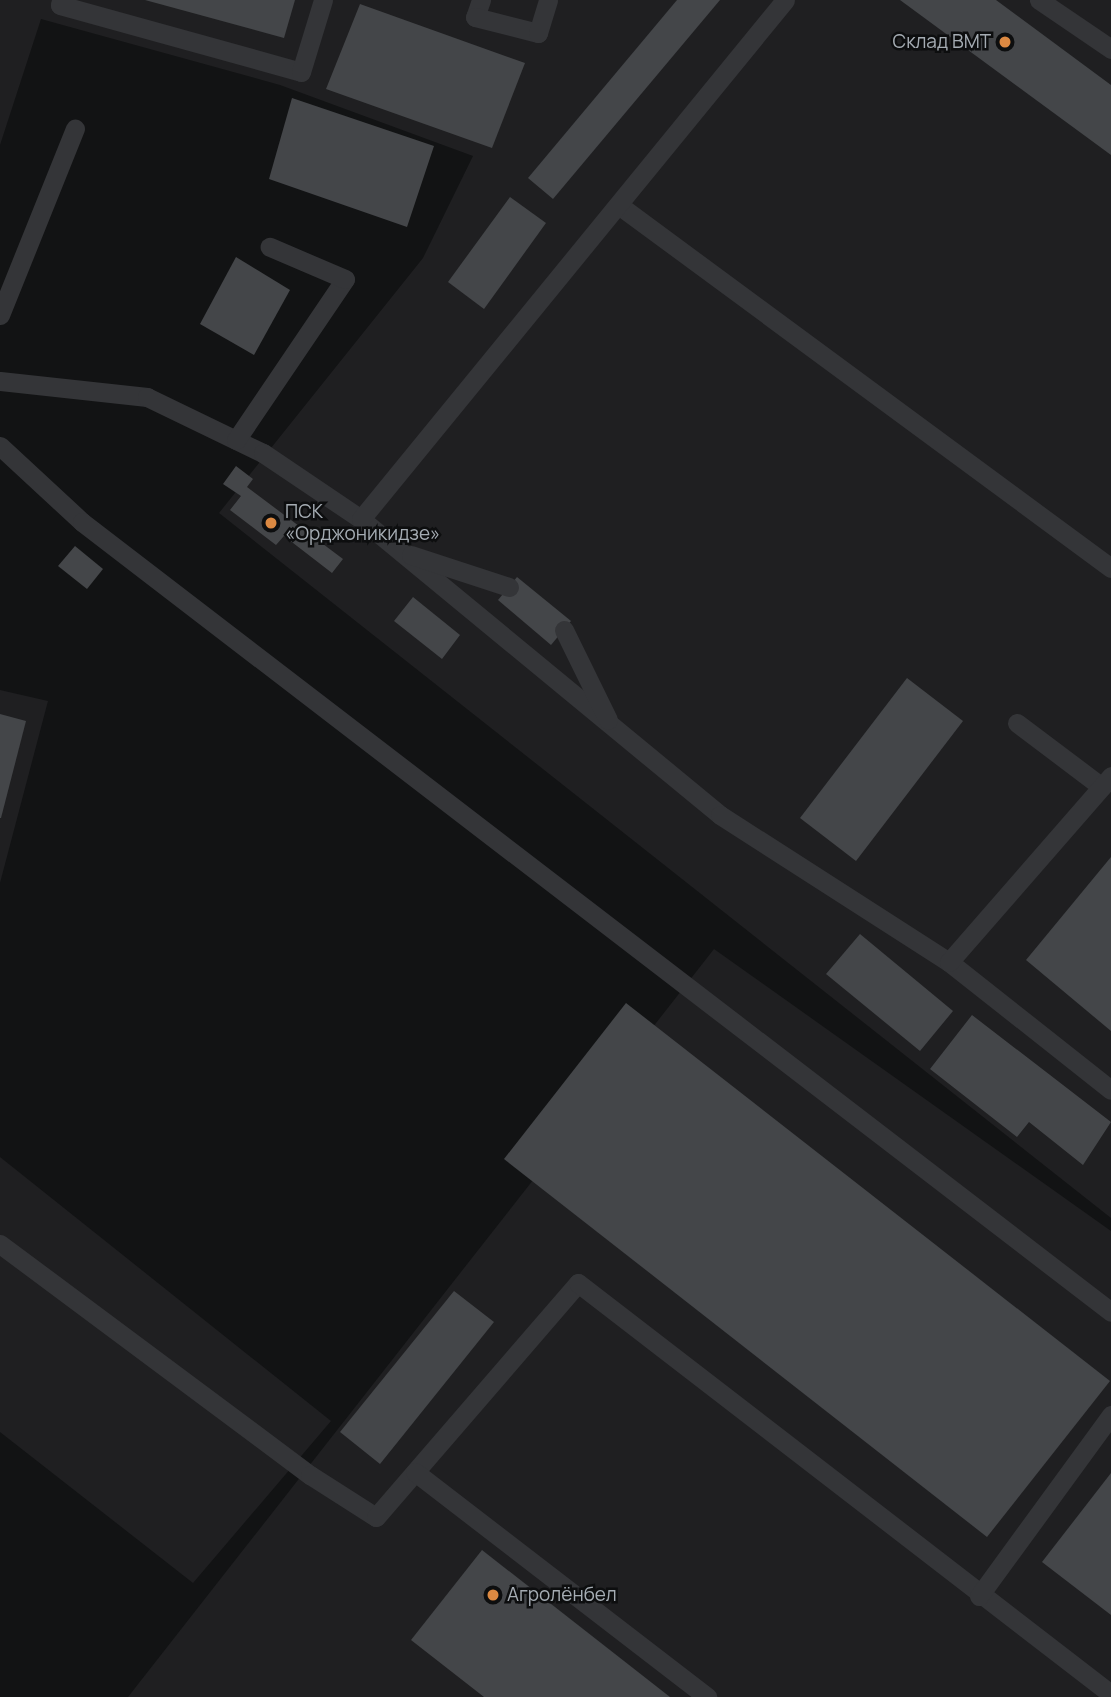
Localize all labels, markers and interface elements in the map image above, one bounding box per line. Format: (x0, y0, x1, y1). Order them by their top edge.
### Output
place label: Склад BMT (893, 31, 991, 53)
marker: Склад BMT (997, 34, 1013, 50)
place label: ПСК «Орджоникидзе» (285, 501, 440, 545)
marker: ПСК «Орджоникидзе» (263, 515, 279, 531)
place label: Агролёнбел (507, 1584, 617, 1606)
marker: Агролёнбел (485, 1587, 501, 1603)

